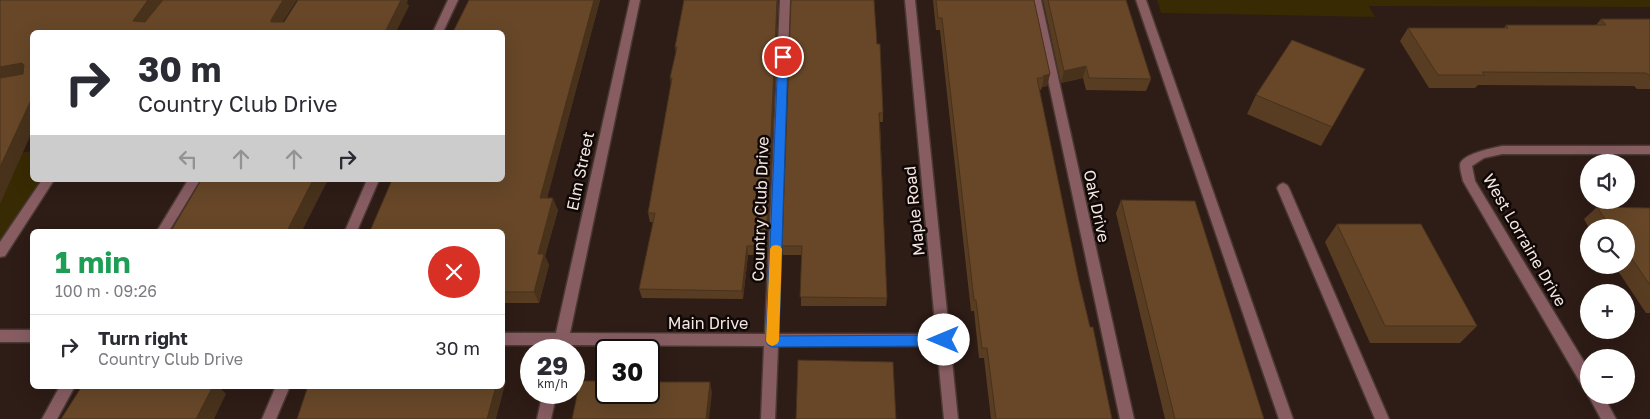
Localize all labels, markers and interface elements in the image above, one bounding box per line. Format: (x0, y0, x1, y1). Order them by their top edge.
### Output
pin (762, 36, 804, 78)
icon: arrive (769, 43, 797, 71)
text: 30 m (138, 48, 221, 90)
icon: right (55, 50, 120, 115)
text: Country Club Drive (138, 90, 338, 117)
street label: Elm Street (562, 130, 598, 212)
street label: Country Club Drive (747, 136, 773, 282)
icon: left (174, 145, 202, 173)
icon: ahead (227, 145, 255, 173)
icon: ahead (280, 145, 308, 173)
icon: right (333, 145, 361, 173)
map controls (1580, 154, 1635, 404)
button: sound (1580, 154, 1635, 209)
street label: Maple Road (899, 165, 929, 257)
street label: Oak Drive (1080, 168, 1114, 244)
street label: West Lorraine Drive (1479, 170, 1571, 310)
button: search (1580, 219, 1635, 274)
text: 1 min (55, 244, 131, 280)
button: close (428, 246, 480, 298)
text: 100 m · 09:26 (55, 281, 157, 301)
button: + (1580, 284, 1635, 339)
street label: Main Drive (668, 313, 748, 333)
position arrow (917, 313, 969, 365)
text: Turn right (98, 326, 188, 349)
icon: right (55, 333, 83, 361)
text: 30 m (436, 336, 480, 359)
speed limit sign: 30 (595, 339, 660, 404)
text: Country Club Drive (98, 349, 243, 369)
button: − (1580, 349, 1635, 404)
text: 29 (537, 350, 568, 381)
text: km/h (537, 376, 568, 391)

